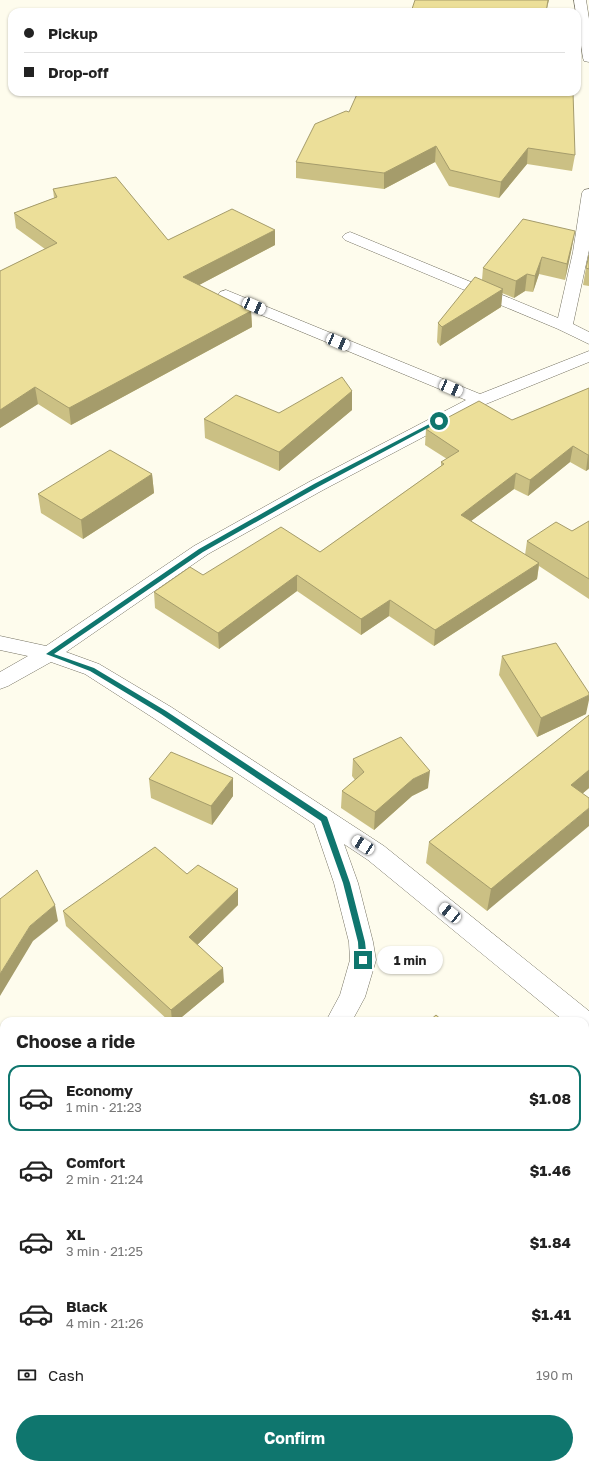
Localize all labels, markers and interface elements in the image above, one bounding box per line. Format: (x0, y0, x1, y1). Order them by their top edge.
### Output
text: Pickup (48, 24, 98, 42)
text: Drop-off (48, 63, 108, 81)
car (241, 296, 267, 316)
car (325, 332, 351, 352)
car (438, 378, 464, 398)
route start (430, 412, 448, 430)
car (350, 833, 376, 857)
car (437, 901, 463, 925)
callout: 1 min (377, 946, 443, 974)
route end (354, 951, 372, 969)
text: 1 min (394, 952, 426, 968)
text: Choose a ride (16, 1030, 135, 1052)
icon: car (18, 1080, 54, 1116)
text: Economy (66, 1081, 133, 1099)
text: $1.08 (529, 1089, 571, 1107)
text: 1 min · 21:23 (66, 1099, 142, 1115)
icon: car (18, 1152, 54, 1188)
text: Comfort (66, 1153, 125, 1171)
text: $1.46 (530, 1161, 571, 1179)
text: 2 min · 21:24 (66, 1171, 143, 1187)
icon: car (18, 1224, 54, 1260)
text: XL (66, 1225, 85, 1243)
text: $1.84 (529, 1233, 571, 1251)
text: 3 min · 21:25 (66, 1243, 143, 1259)
icon: car (18, 1296, 54, 1332)
text: Black (66, 1297, 108, 1315)
text: $1.41 (531, 1305, 571, 1323)
text: 4 min · 21:26 (66, 1315, 144, 1331)
icon: cash (16, 1364, 38, 1386)
text: Cash (48, 1366, 84, 1384)
text: 190 m (536, 1367, 573, 1383)
button: Confirm (16, 1415, 573, 1461)

